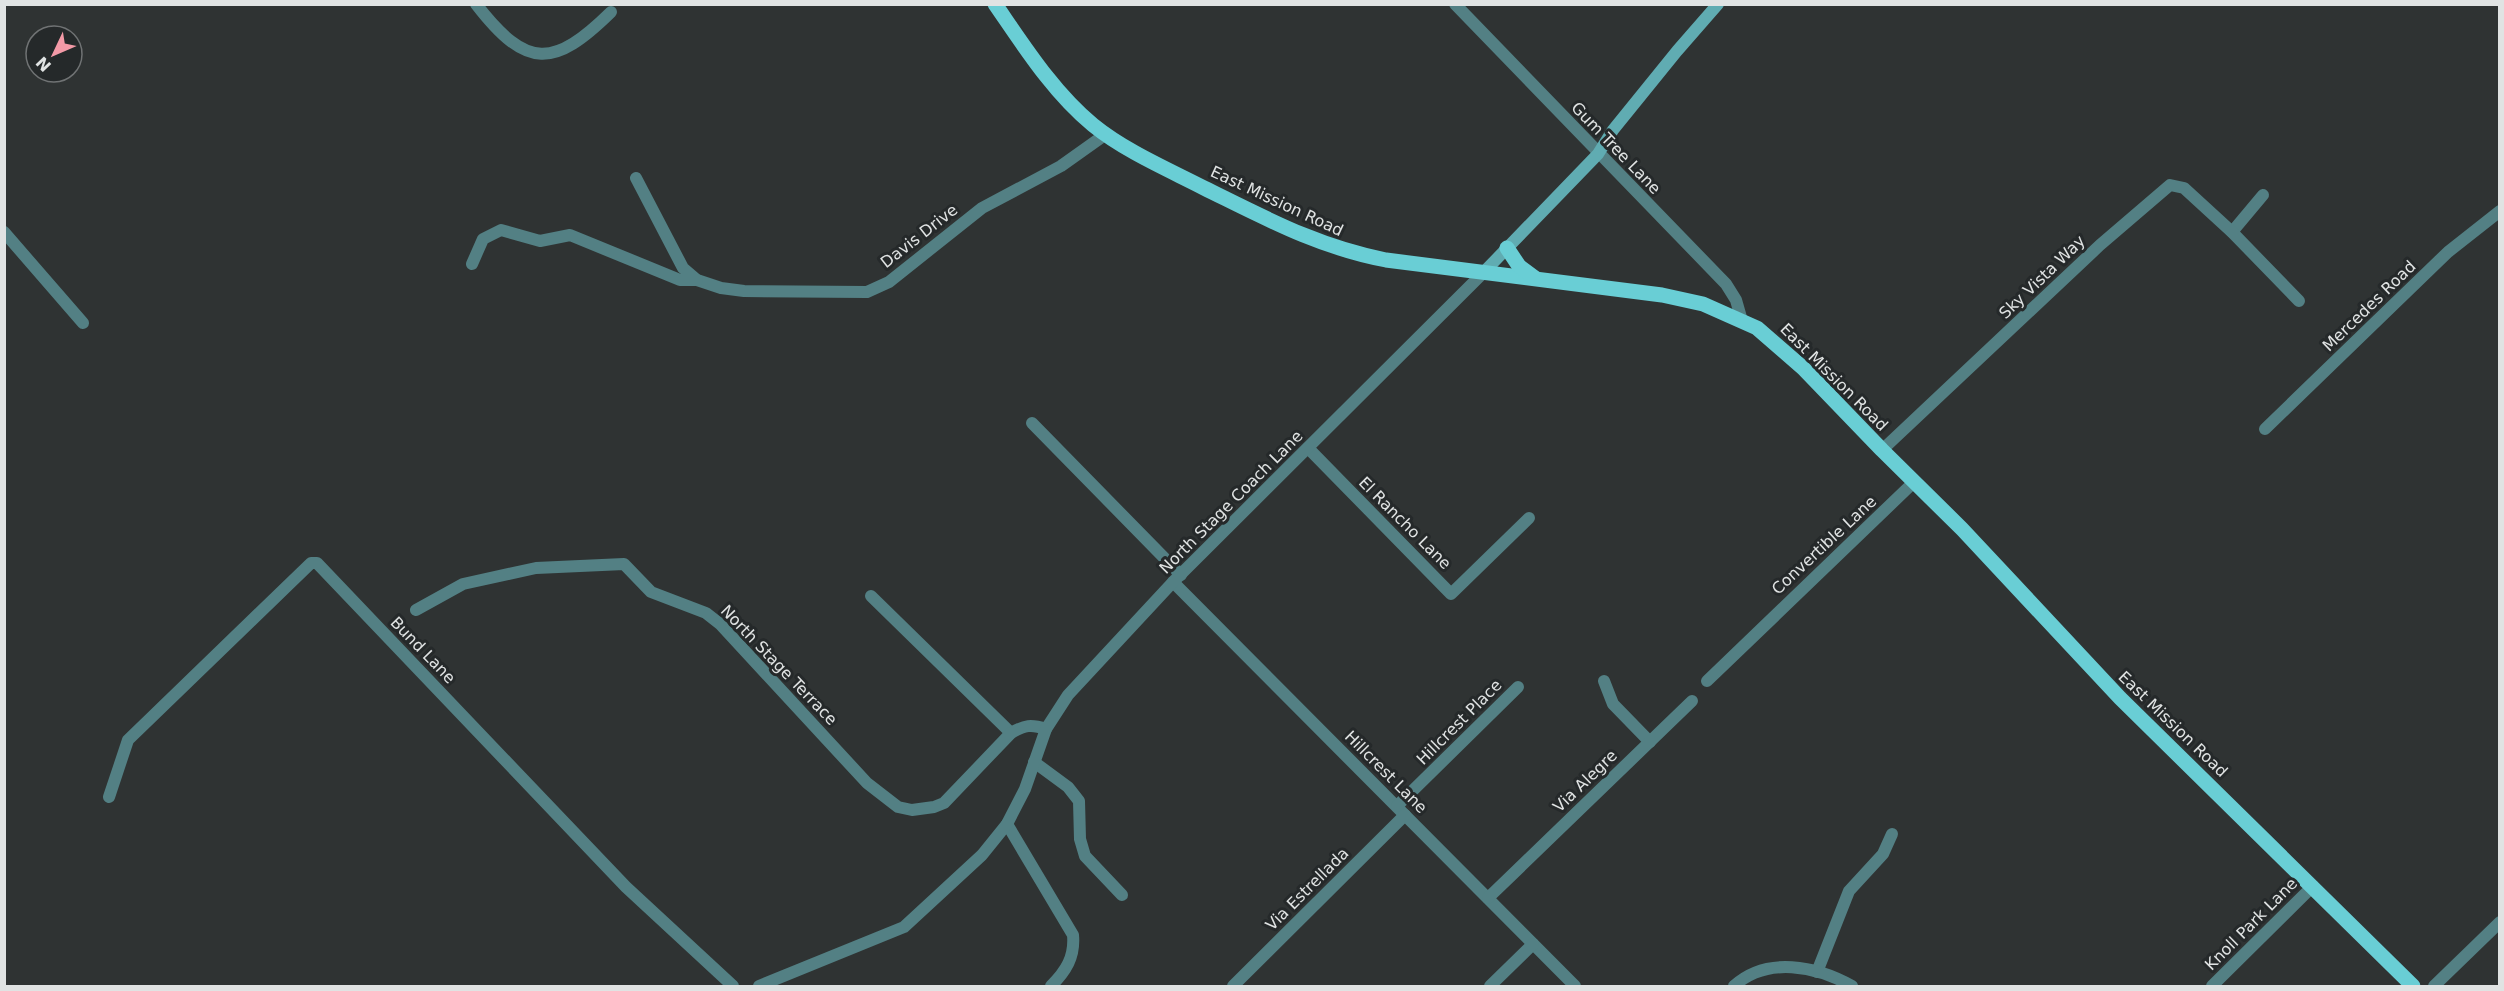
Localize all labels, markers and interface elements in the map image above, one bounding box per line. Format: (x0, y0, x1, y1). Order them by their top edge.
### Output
north arrow (24, 24, 84, 84)
text: N (32, 53, 55, 75)
street label: Gum Tree Lane (1567, 98, 1665, 198)
street label: East Mission Road (1208, 162, 1346, 240)
street label: Davis Drive (877, 200, 961, 272)
street label: Sky Vista Way (1995, 231, 2089, 323)
street label: Mercedes Road (2318, 257, 2420, 355)
street label: East Mission Road (1776, 319, 1892, 435)
street label: North Stage Coach Lane (1155, 426, 1307, 578)
street label: El Rancho Lane (1355, 473, 1455, 573)
street label: Convertible Lane (1768, 492, 1880, 598)
street label: North Stage Terrace (717, 601, 841, 729)
street label: Bund Lane (387, 613, 459, 687)
street label: East Mission Road (2115, 667, 2231, 781)
street label: Hillcrest Place (1413, 676, 1505, 768)
street label: Hillcrest Lane (1341, 727, 1431, 817)
street label: Via Alegre (1549, 746, 1621, 816)
street label: Via Estrellada (1262, 844, 1352, 934)
street label: Knoll Park Lane (2201, 874, 2301, 974)

